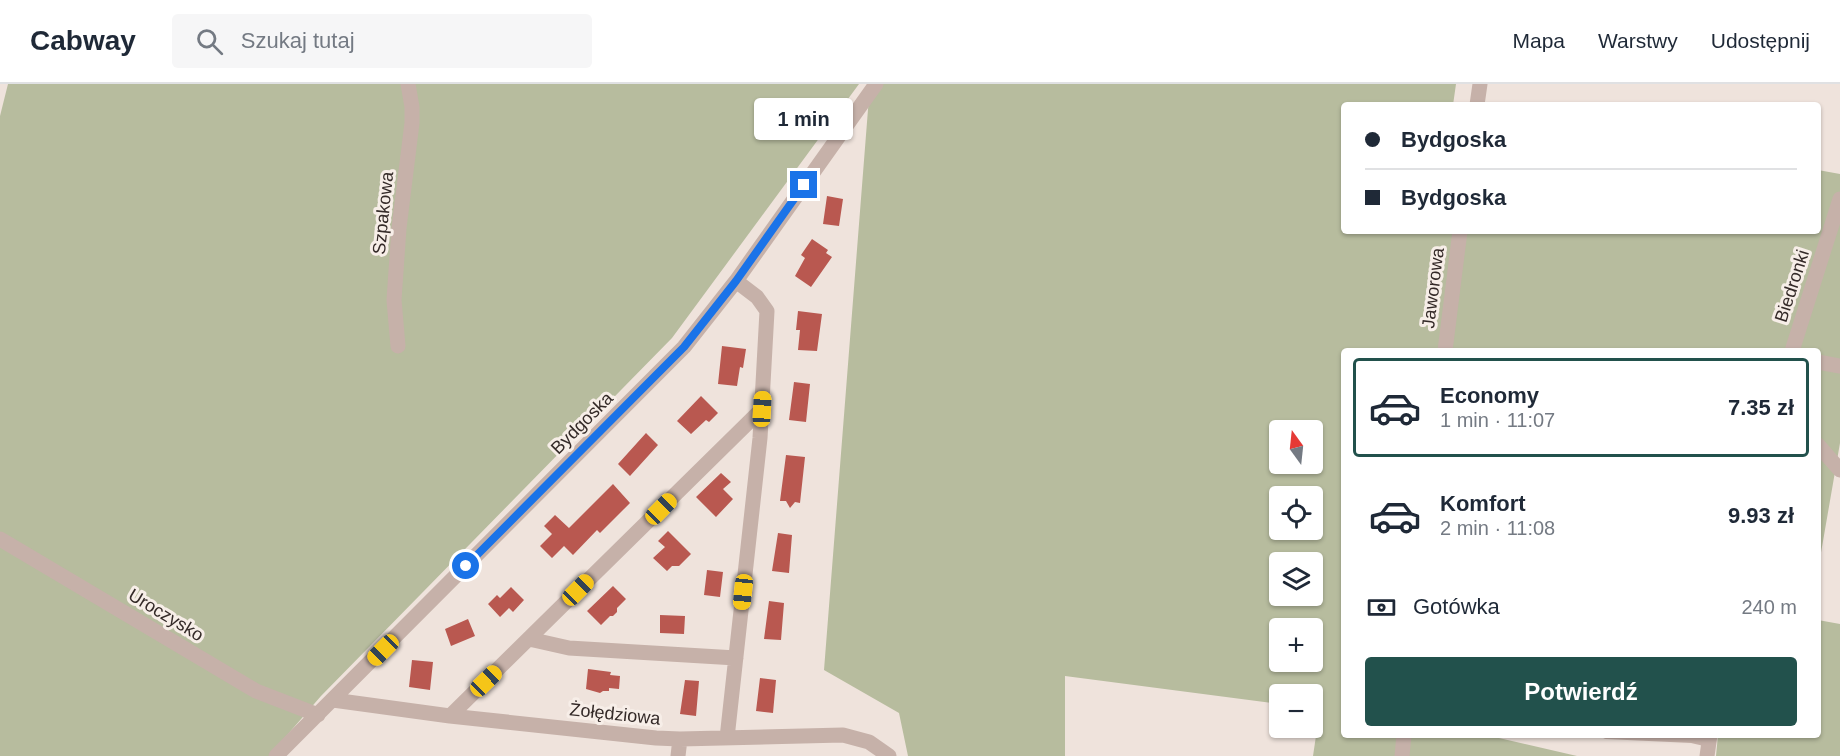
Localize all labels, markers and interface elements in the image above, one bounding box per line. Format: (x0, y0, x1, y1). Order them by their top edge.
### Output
search box (172, 14, 592, 68)
text: Cabway (30, 25, 136, 56)
icon: search (193, 25, 226, 58)
text: Szukaj tutaj (241, 28, 355, 53)
text: Mapa (1513, 29, 1565, 52)
text: Warstwy (1598, 29, 1678, 52)
text: Udostępnij (1711, 29, 1810, 52)
callout: 1 min (754, 98, 854, 140)
text: 1 min (777, 108, 830, 130)
text: Bydgoska (1401, 127, 1506, 152)
street label: Szpakowa (369, 170, 397, 255)
route end (790, 171, 817, 198)
text: Bydgoska (1401, 185, 1506, 210)
street label: Jaworowa (1418, 246, 1448, 329)
street label: Biedronki (1771, 247, 1813, 325)
icon: car (1368, 381, 1422, 435)
text: Economy (1440, 383, 1539, 408)
street label: Bydgoska (547, 387, 618, 458)
car (752, 391, 772, 427)
text: 7.35 zł (1728, 395, 1794, 420)
text: 1 min · 11:07 (1440, 409, 1555, 431)
north arrow (1269, 420, 1323, 474)
map controls (1269, 420, 1323, 738)
button: locate (1269, 486, 1323, 540)
icon: car (1368, 489, 1422, 543)
car (642, 490, 680, 528)
text: Komfort (1440, 491, 1526, 516)
text: 9.93 zł (1728, 503, 1794, 528)
text: 2 min · 11:08 (1440, 517, 1555, 539)
route start (452, 552, 479, 579)
button: layers (1269, 552, 1323, 606)
car (559, 571, 597, 609)
car (732, 573, 754, 611)
street label: Uroczysko (125, 585, 207, 645)
icon: cash (1365, 591, 1398, 624)
text: Gotówka (1413, 594, 1500, 619)
text: 240 m (1741, 596, 1797, 618)
button: + (1269, 618, 1323, 672)
car (364, 631, 402, 669)
button: Potwierdź (1365, 657, 1797, 726)
car (467, 662, 505, 700)
button: − (1269, 684, 1323, 738)
street label: Żołędziowa (569, 699, 662, 729)

